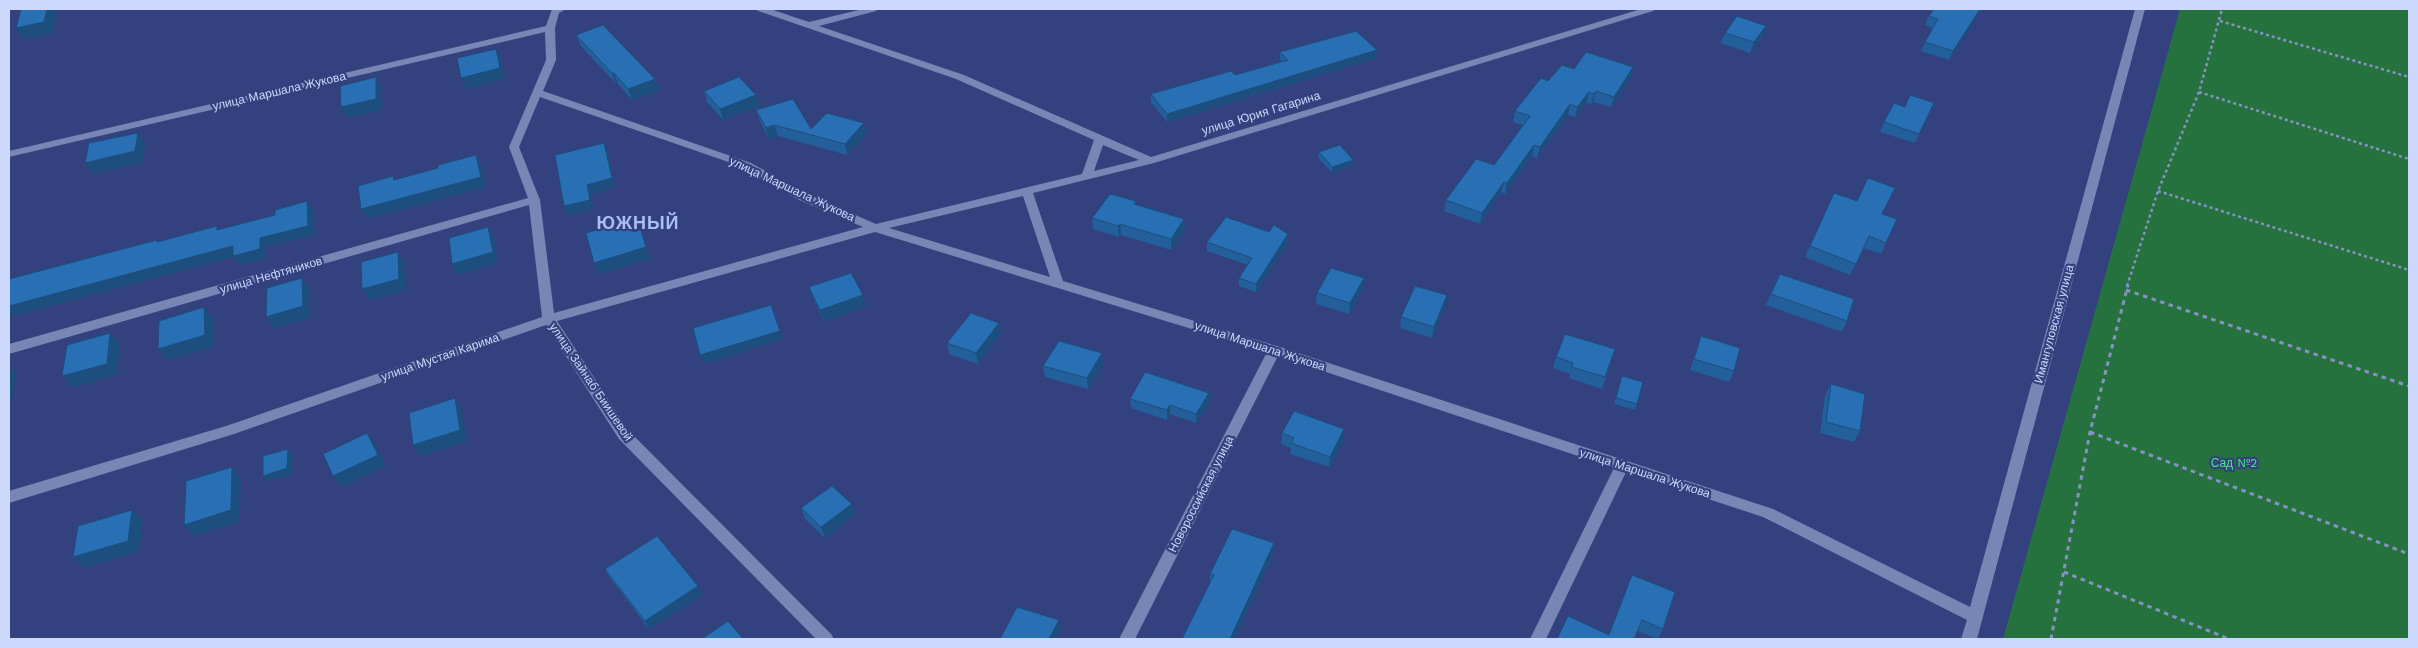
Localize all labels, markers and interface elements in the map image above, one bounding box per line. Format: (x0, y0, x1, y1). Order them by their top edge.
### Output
street label: улица Маршала Жукова (211, 69, 347, 113)
street label: улица Юрия Гагарина (1200, 88, 1322, 138)
street label: улица Маршала Жукова (727, 154, 857, 224)
district label: ЮЖНЫЙ (597, 212, 679, 233)
street label: улица Нефтяников (218, 254, 324, 296)
street label: Имангуловская улица (2031, 263, 2077, 385)
street label: улица Маршала Жукова (1193, 318, 1327, 374)
street label: улица Зайнаб Биишевой (546, 320, 636, 444)
street label: улица Мустая Карима (379, 330, 501, 384)
street label: Новороссийская улица (1166, 433, 1237, 555)
street label: улица Маршала Жукова (1578, 445, 1712, 501)
park label: Сад №2 (2211, 456, 2257, 470)

